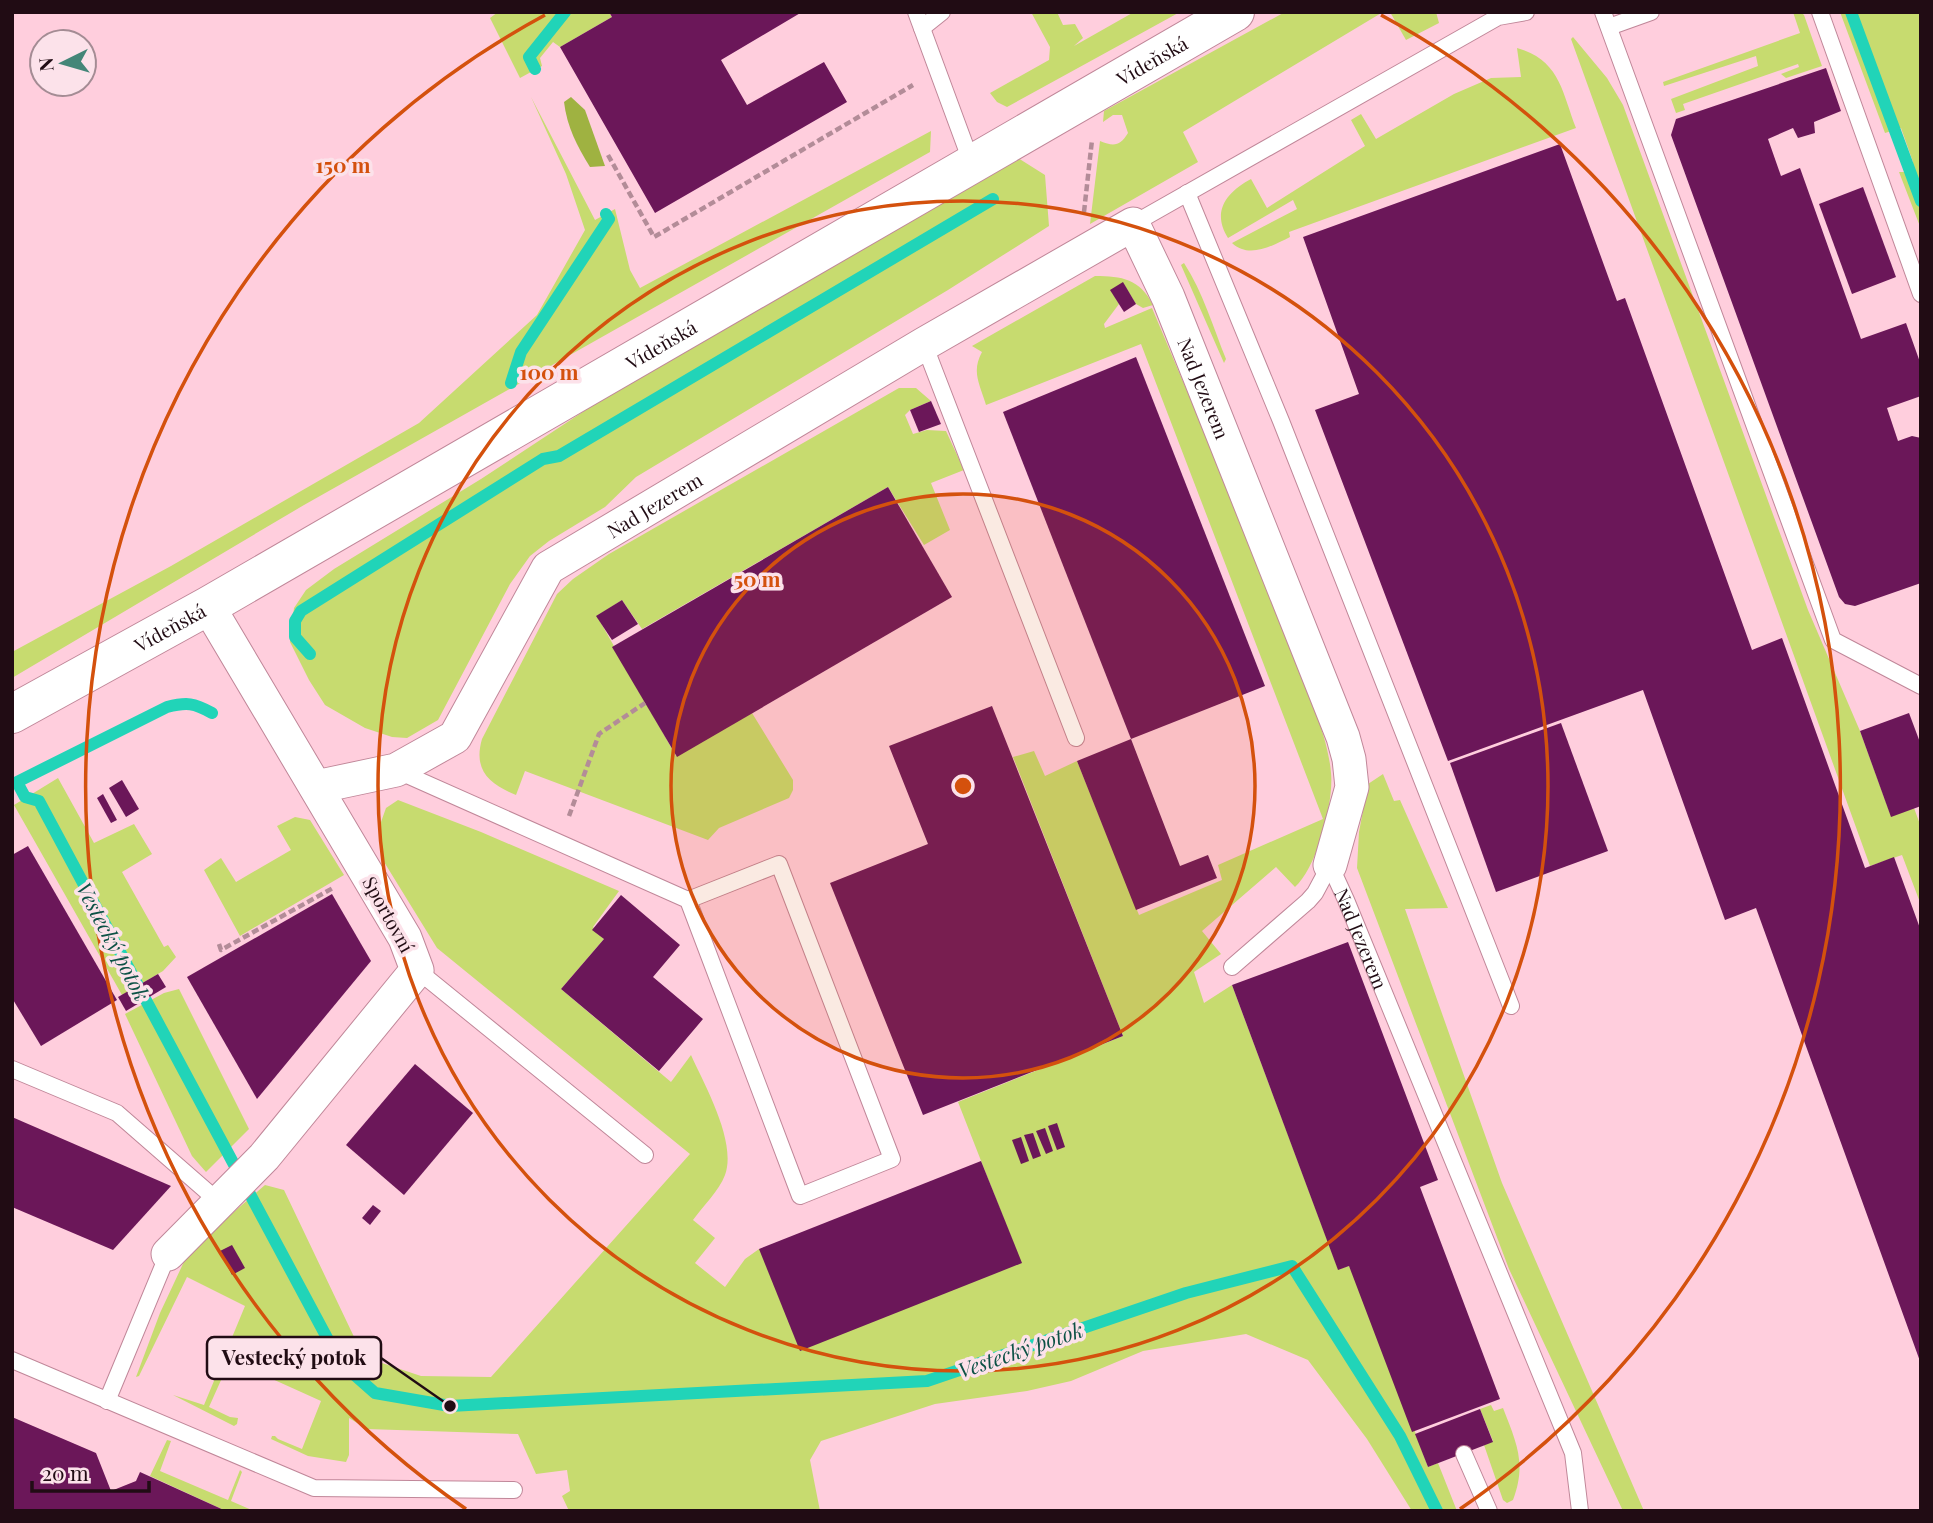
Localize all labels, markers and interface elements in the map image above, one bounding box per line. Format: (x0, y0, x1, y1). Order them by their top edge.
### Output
north arrow (28, 28, 98, 98)
street label: Vídeňská (1111, 29, 1192, 91)
text: N (31, 56, 59, 73)
text: 150 m (316, 150, 370, 178)
street label: Vídeňská (620, 313, 702, 375)
street label: Nad Jezerem (1172, 334, 1236, 443)
text: 100 m (519, 357, 579, 385)
street label: Nad Jezerem (602, 466, 707, 543)
text: 50 m (733, 564, 781, 592)
street label: Vídeňská (128, 597, 210, 658)
centre of rings (951, 774, 975, 798)
street label: Sportovní (357, 871, 421, 957)
water label: Vestecký potok (71, 877, 157, 1005)
street label: Nad Jezerem (1329, 884, 1394, 993)
water label: Vestecký potok (954, 1314, 1086, 1383)
callout: Vestecký potok (207, 1337, 381, 1379)
text: Vestecký potok (221, 1342, 367, 1370)
scale bar (32, 1450, 149, 1494)
text: 20 m (42, 1458, 89, 1486)

